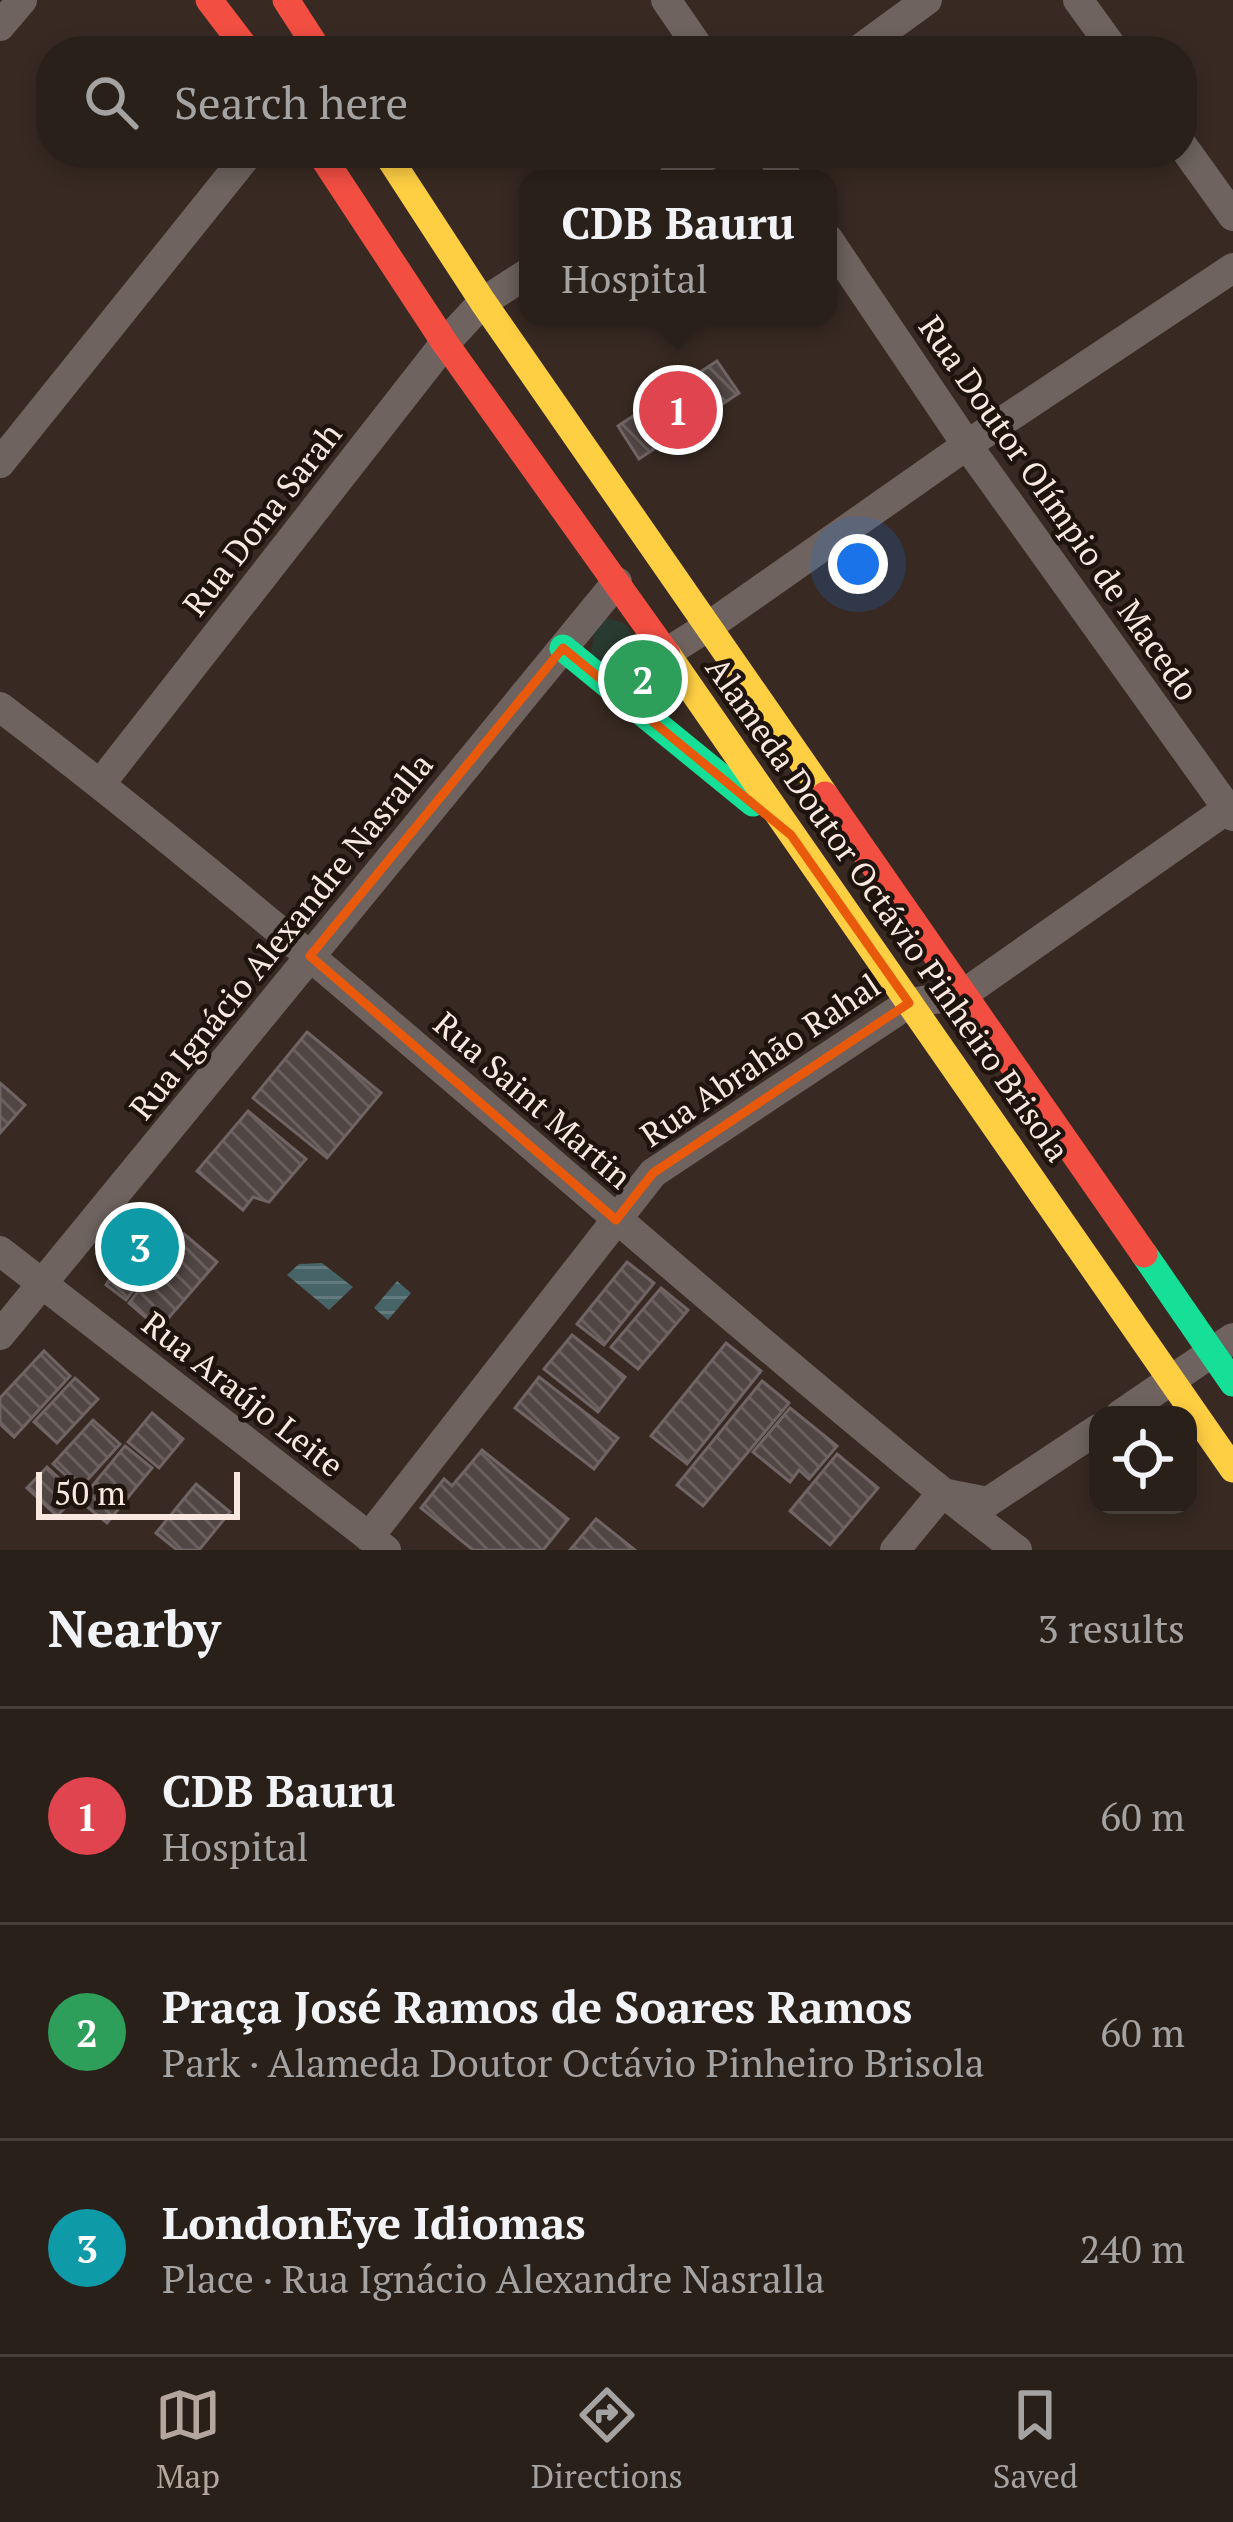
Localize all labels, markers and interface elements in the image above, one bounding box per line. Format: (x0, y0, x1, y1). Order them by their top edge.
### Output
search box (36, 36, 1197, 168)
icon: search (78, 69, 144, 135)
text: Search here (174, 72, 408, 132)
popup (519, 170, 837, 326)
text: CDB Bauru (561, 192, 795, 252)
text: Hospital (561, 252, 708, 304)
street label: Rua Doutor Olímpio de Macedo (910, 307, 1209, 709)
pin: 1 (639, 365, 717, 455)
street label: Rua Dona Sarah (173, 413, 350, 624)
your location (828, 534, 888, 594)
pin: 2 (604, 634, 682, 724)
street label: Alameda Doutor Octávio Pinheiro Brisola (697, 648, 1080, 1170)
street label: Rua Ignácio Alexandre Nasralla (119, 744, 442, 1128)
street label: Rua Abrahão Rahal (632, 964, 888, 1156)
street label: Rua Saint Martin (425, 1002, 642, 1198)
pin: 3 (101, 1202, 179, 1292)
street label: Rua Araújo Leite (134, 1302, 353, 1486)
map controls (1089, 1406, 1197, 1514)
button: locate (1089, 1406, 1197, 1514)
scale bar (36, 1466, 240, 1519)
text: 50 m (54, 1471, 126, 1514)
text: Nearby (48, 1594, 221, 1662)
text: 3 results (1038, 1602, 1185, 1654)
text: CDB Bauru (162, 1760, 395, 1820)
text: 1 (76, 1790, 98, 1842)
text: 60 m (1100, 1790, 1185, 1842)
text: Hospital (162, 1820, 309, 1872)
text: Praça José Ramos de Soares Ramos (162, 1976, 912, 2036)
text: 2 (76, 2006, 98, 2058)
text: 60 m (1100, 2006, 1185, 2058)
text: Park · Alameda Doutor Octávio Pinheiro Brisola (162, 2036, 985, 2088)
text: LondonEye Idiomas (162, 2192, 586, 2252)
text: 3 (76, 2222, 98, 2274)
text: 240 m (1080, 2222, 1185, 2274)
text: Place · Rua Ignácio Alexandre Nasralla (162, 2252, 825, 2304)
tab: Map (155, 2382, 221, 2497)
tab: Directions (531, 2382, 683, 2497)
tab: Saved (993, 2382, 1078, 2497)

